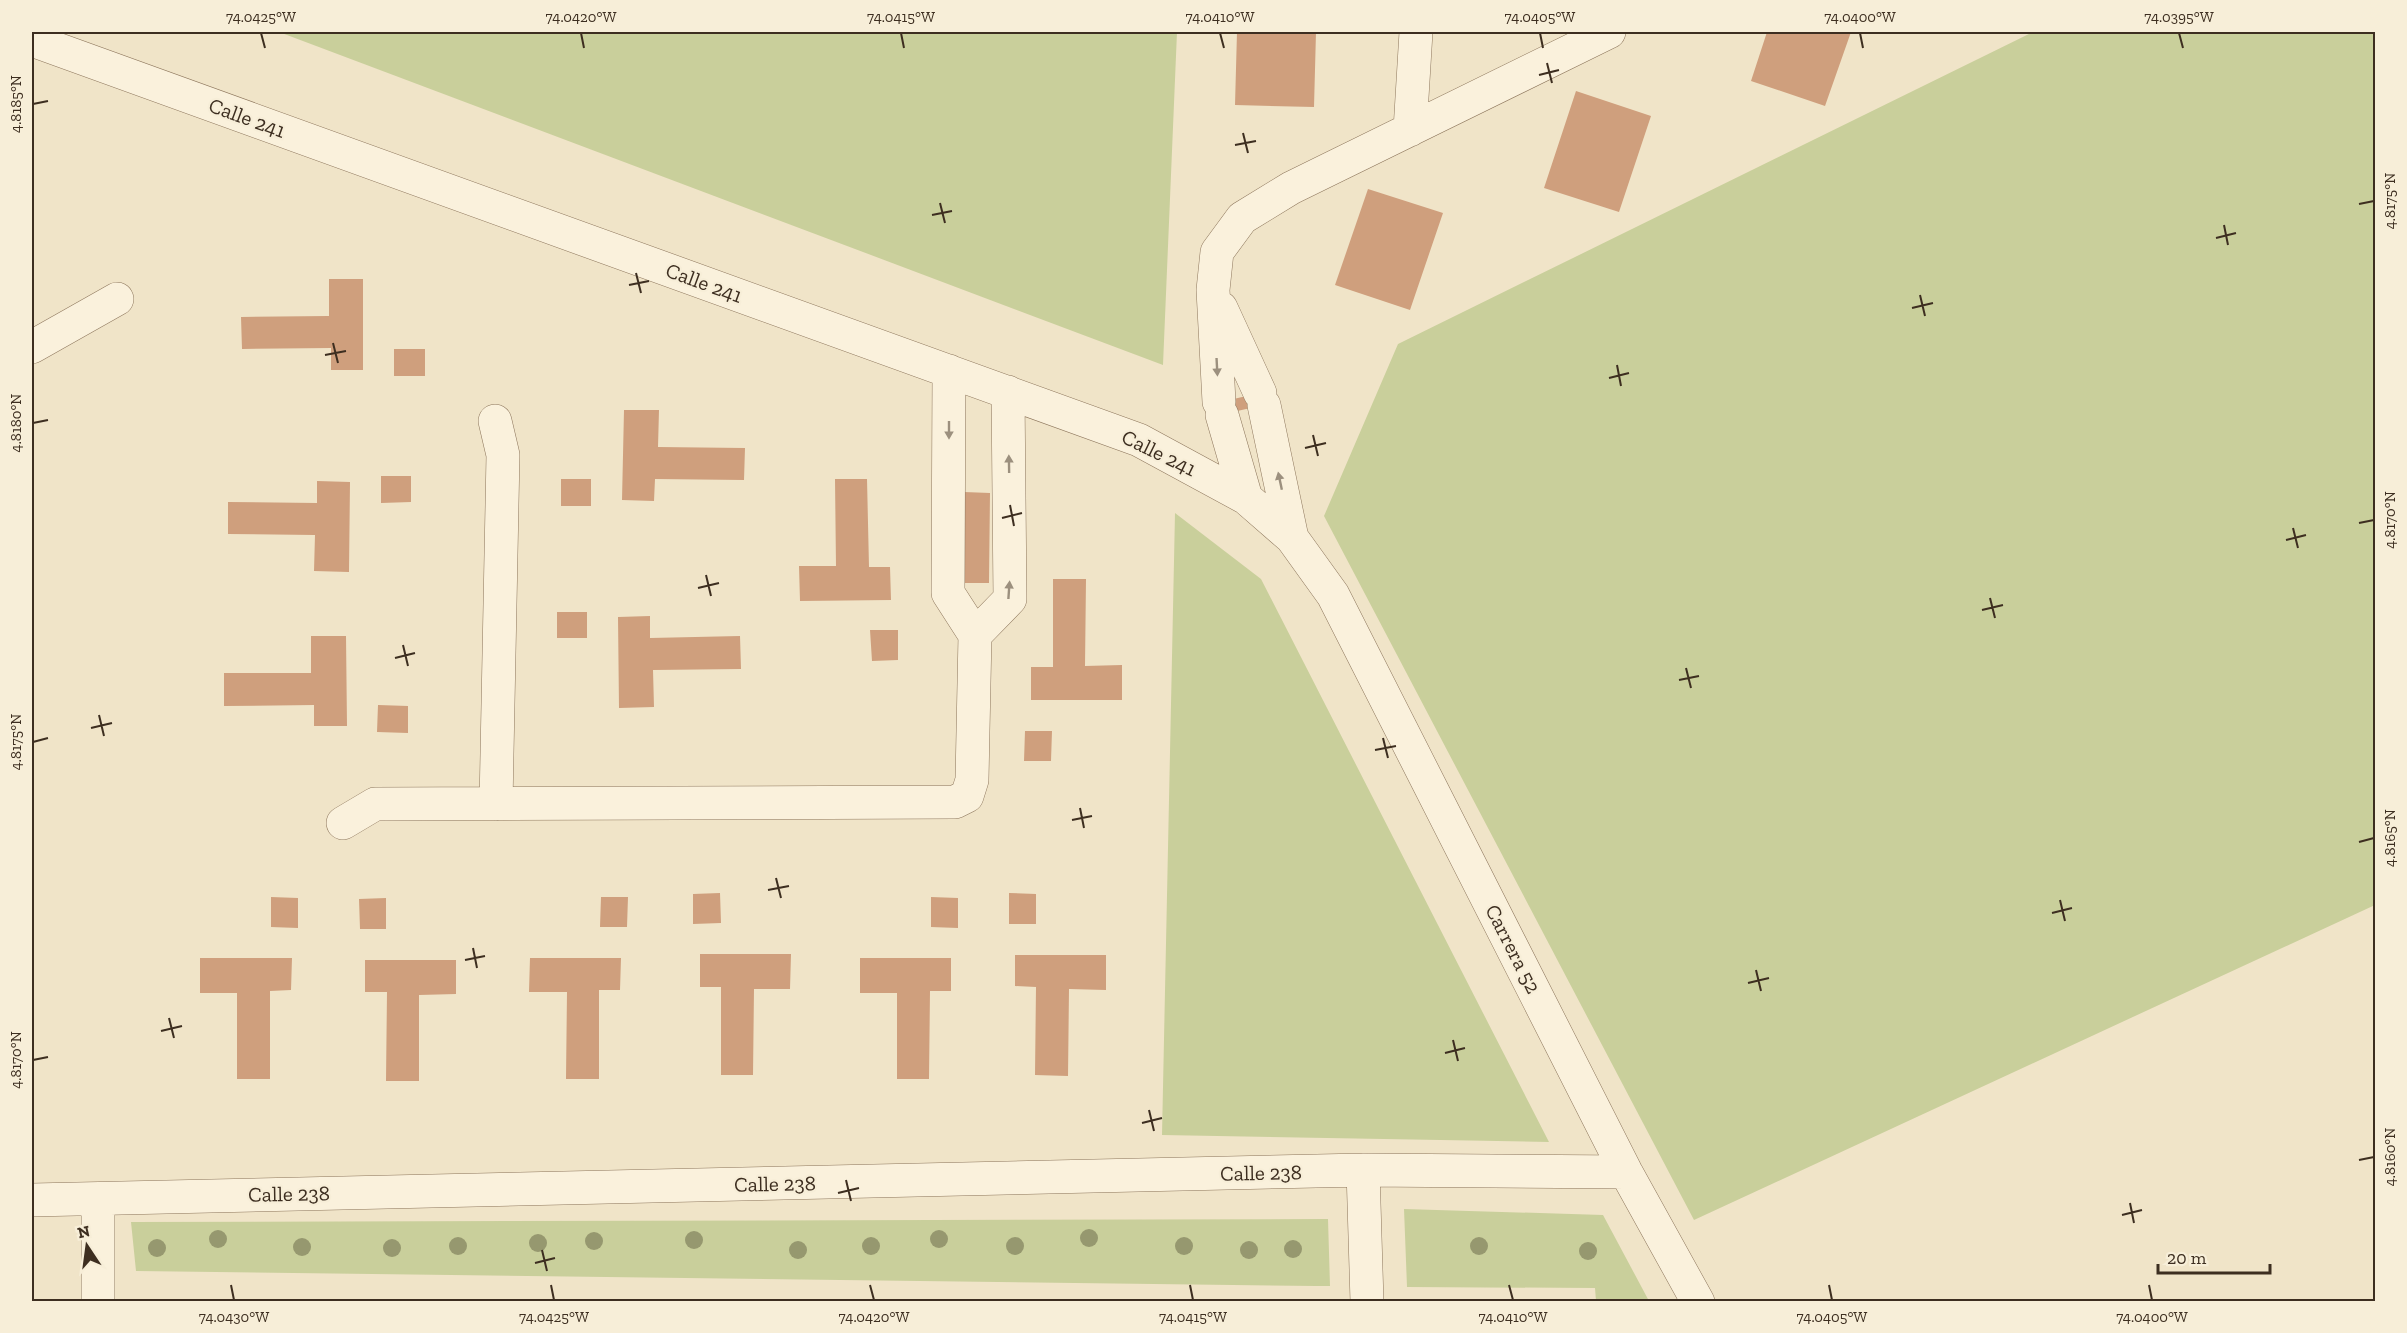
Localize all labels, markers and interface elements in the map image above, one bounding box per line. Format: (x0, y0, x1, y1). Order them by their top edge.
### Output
text: 74.0425°W (226, 8, 296, 26)
text: 74.0420°W (546, 8, 616, 26)
text: 74.0415°W (867, 8, 935, 26)
text: 74.0410°W (1186, 8, 1254, 26)
text: 74.0405°W (1505, 8, 1575, 26)
text: 74.0400°W (1824, 8, 1896, 26)
text: 74.0395°W (2144, 8, 2214, 26)
text: 4.8185°N (7, 75, 25, 133)
street label: Calle 241 (205, 92, 289, 143)
text: 4.8175°N (2381, 173, 2399, 229)
street label: Calle 241 (662, 257, 746, 308)
one-way arrow (1213, 357, 1222, 376)
text: 4.8180°N (7, 394, 25, 452)
one-way arrow (944, 420, 954, 439)
street label: Calle 241 (1118, 424, 1201, 481)
one-way arrow (1004, 455, 1014, 474)
one-way arrow (1275, 471, 1284, 490)
text: 4.8170°N (2381, 491, 2399, 549)
one-way arrow (1005, 580, 1014, 599)
text: 4.8175°N (7, 714, 25, 770)
text: 4.8165°N (2381, 809, 2399, 867)
street label: Carrera 52 (1480, 900, 1546, 997)
text: 4.8170°N (7, 1031, 25, 1089)
text: 4.8160°N (2381, 1128, 2399, 1186)
street label: Calle 238 (1220, 1159, 1302, 1186)
street label: Calle 238 (734, 1170, 816, 1197)
street label: Calle 238 (248, 1180, 330, 1207)
north arrow (57, 1216, 117, 1276)
text: N (76, 1221, 92, 1242)
scale bar (2158, 1237, 2270, 1275)
text: 20 m (2167, 1247, 2207, 1269)
text: 74.0430°W (199, 1308, 269, 1326)
text: 74.0425°W (519, 1308, 589, 1326)
text: 74.0420°W (839, 1308, 909, 1326)
text: 74.0415°W (1159, 1308, 1227, 1326)
text: 74.0410°W (1479, 1308, 1547, 1326)
text: 74.0405°W (1797, 1308, 1867, 1326)
text: 74.0400°W (2116, 1308, 2188, 1326)

